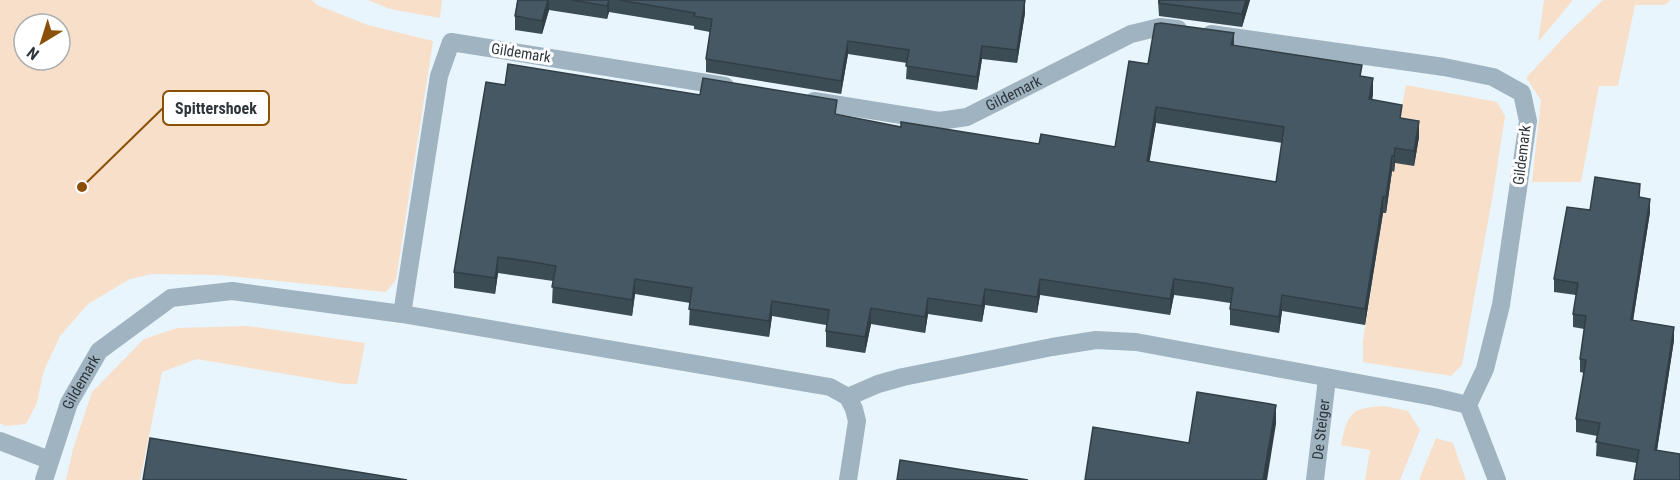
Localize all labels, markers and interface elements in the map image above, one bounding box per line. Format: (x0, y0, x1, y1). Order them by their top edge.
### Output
north arrow (12, 12, 72, 72)
street label: Gildemark (490, 39, 552, 67)
text: N (23, 43, 43, 64)
street label: Gildemark (983, 72, 1045, 115)
callout: Spittershoek (163, 91, 269, 125)
text: Spittershoek (175, 99, 257, 118)
street label: Gildemark (1509, 124, 1535, 186)
street label: Gildemark (59, 351, 104, 411)
street label: De Steiger (1308, 398, 1334, 461)

